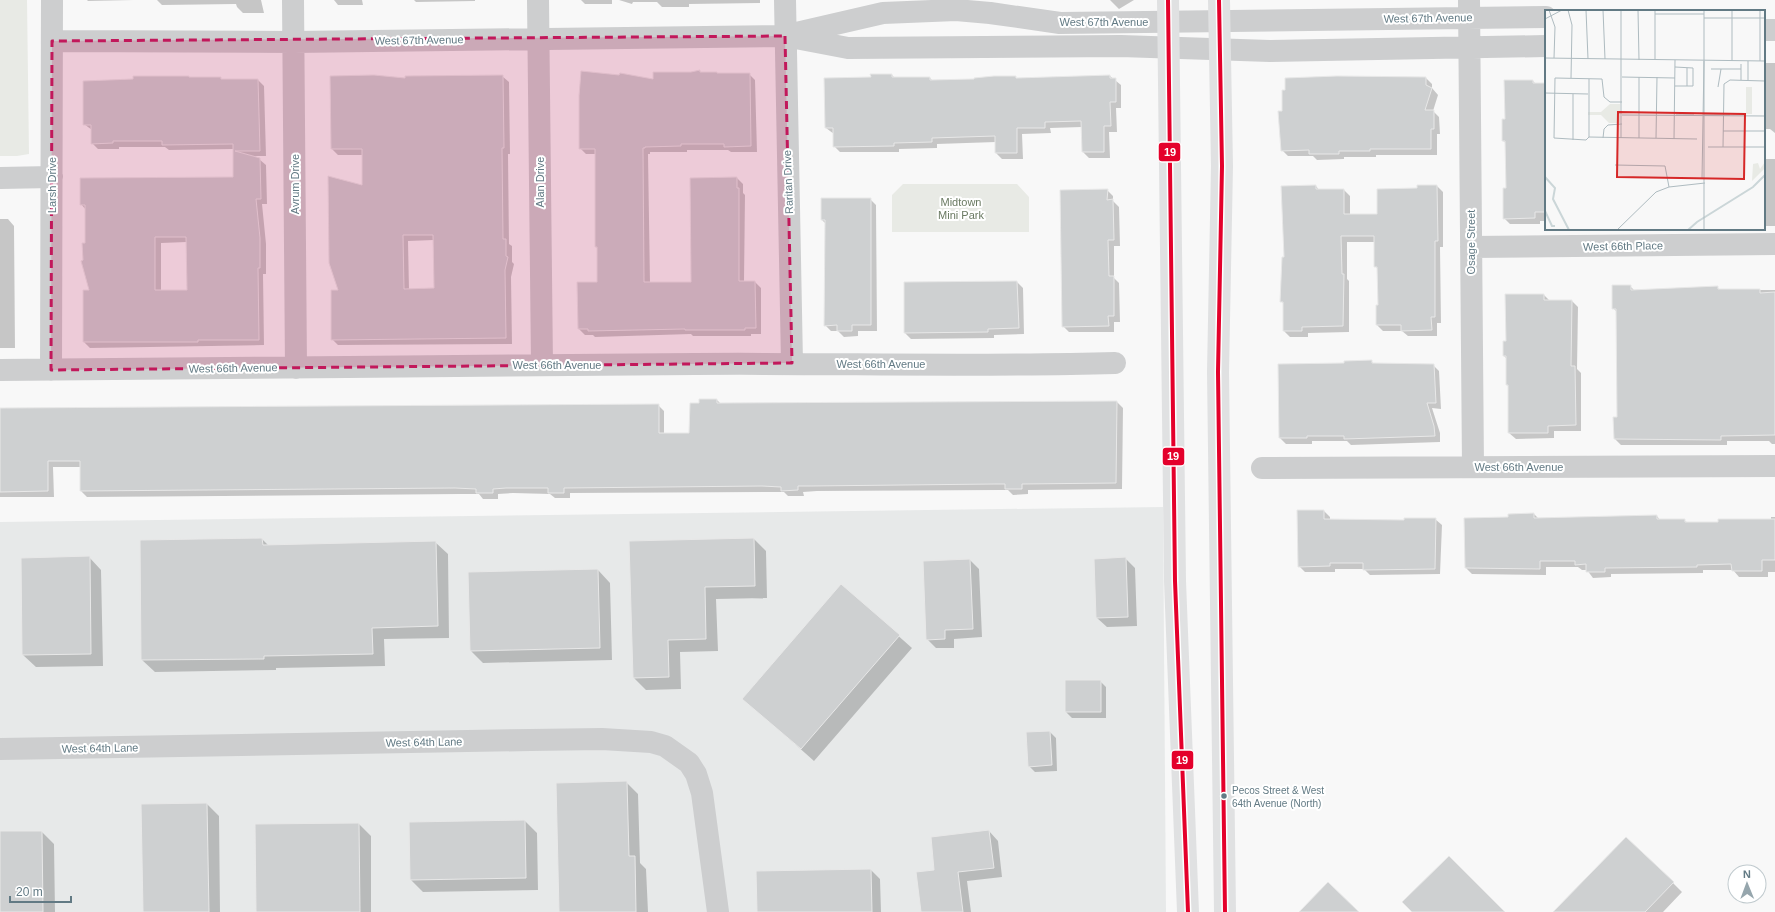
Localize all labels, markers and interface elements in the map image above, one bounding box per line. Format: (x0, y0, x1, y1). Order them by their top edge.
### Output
inset map (1545, 10, 1765, 230)
street label: West 67th Avenue (1383, 11, 1473, 25)
street label: West 67th Avenue (1060, 16, 1148, 28)
street label: West 67th Avenue (374, 33, 464, 47)
line badge: 19 (1158, 142, 1181, 162)
text: 19 (1164, 146, 1176, 158)
street label: Raritan Drive (781, 150, 795, 214)
street label: Avrum Drive (289, 154, 301, 214)
street label: Larsh Drive (46, 157, 58, 213)
street label: Alan Drive (534, 157, 546, 207)
park label: Midtown Mini Park (938, 196, 984, 221)
street label: Osage Street (1465, 210, 1477, 274)
street label: West 66th Place (1583, 239, 1663, 253)
street label: West 66th Avenue (837, 358, 925, 370)
street label: West 66th Avenue (513, 359, 601, 371)
street label: West 66th Avenue (188, 361, 278, 375)
line badge: 19 (1162, 447, 1185, 466)
text: 19 (1167, 450, 1179, 462)
street label: West 66th Avenue (1475, 461, 1563, 473)
street label: West 64th Lane (385, 735, 463, 749)
street label: West 64th Lane (61, 741, 139, 755)
line badge: 19 (1171, 750, 1194, 770)
text: 19 (1176, 754, 1188, 766)
place label: Pecos Street & West 64th Avenue (North) (1232, 785, 1324, 809)
marker: Pecos Street & West 64th Avenue (North) (1219, 791, 1229, 801)
north arrow (1727, 864, 1767, 904)
text: N (1743, 868, 1751, 880)
scale bar (10, 878, 71, 904)
text: 20 m (16, 885, 43, 899)

